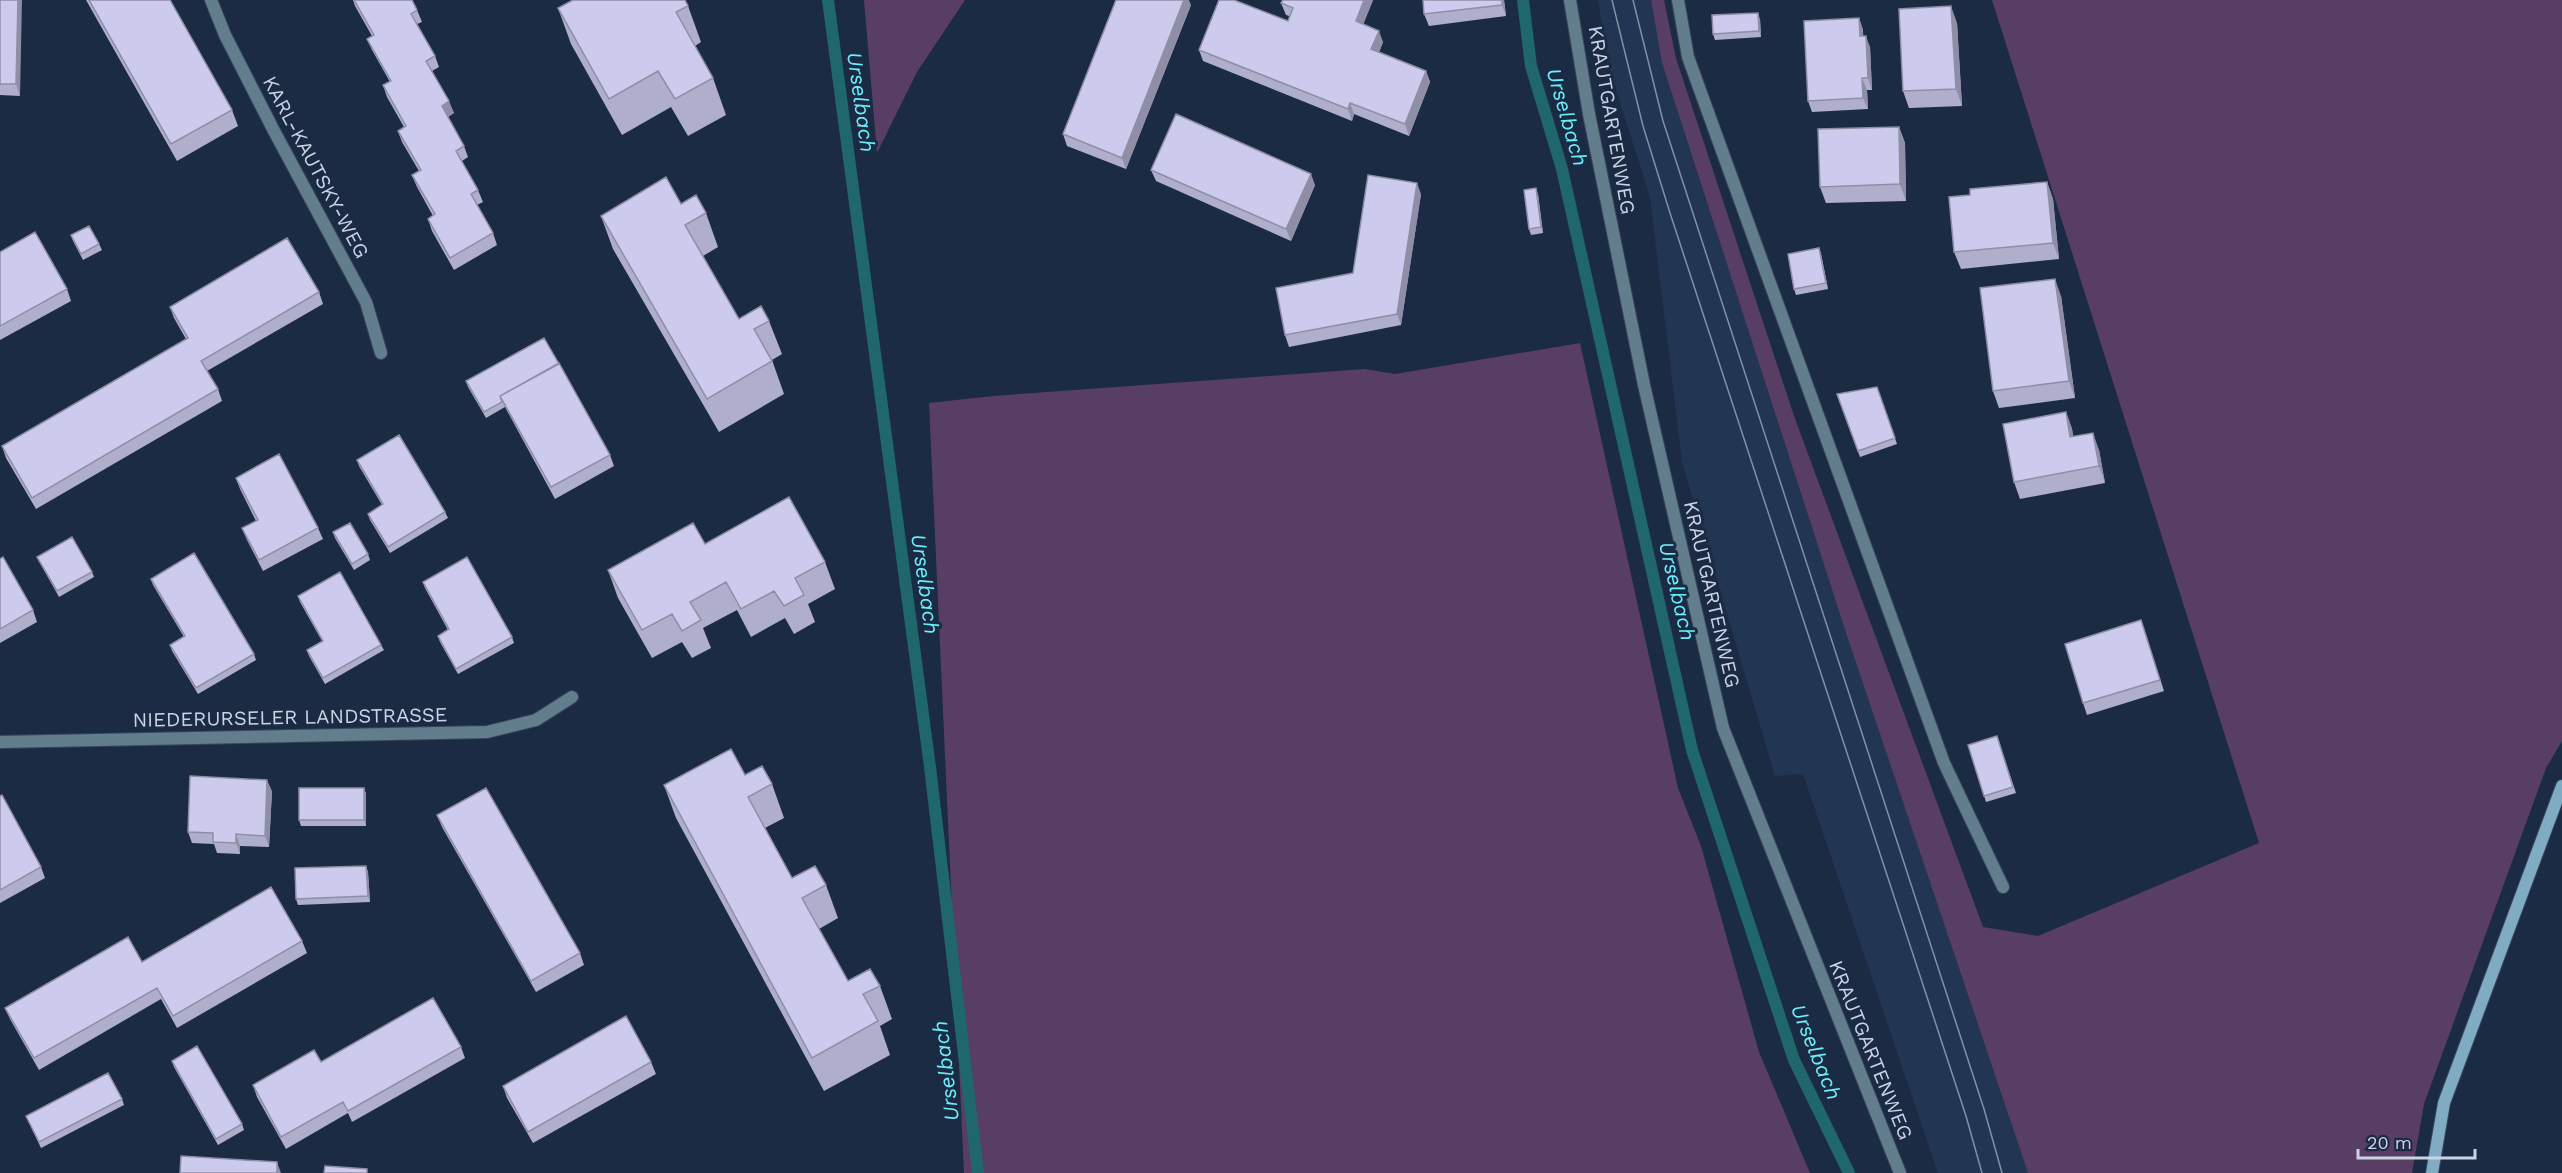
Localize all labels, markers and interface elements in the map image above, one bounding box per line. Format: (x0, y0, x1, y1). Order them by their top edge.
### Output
street label: KRAUTGARTENWEG (1584, 24, 1640, 216)
water label: Urselbach (842, 50, 881, 154)
water label: Urselbach (1542, 65, 1593, 169)
street label: KARL-KAUTSKY-WEG (258, 72, 374, 262)
street label: KRAUTGARTENWEG (1679, 498, 1745, 690)
water label: Urselbach (906, 532, 945, 636)
water label: Urselbach (1654, 539, 1701, 643)
street label: NIEDERURSELER LANDSTRASSE (132, 702, 448, 732)
street label: KRAUTGARTENWEG (1824, 957, 1918, 1143)
water label: Urselbach (1786, 1000, 1847, 1103)
water label: Urselbach (927, 1019, 964, 1123)
scale bar (2358, 1122, 2475, 1160)
text: 20 m (2367, 1132, 2412, 1153)

